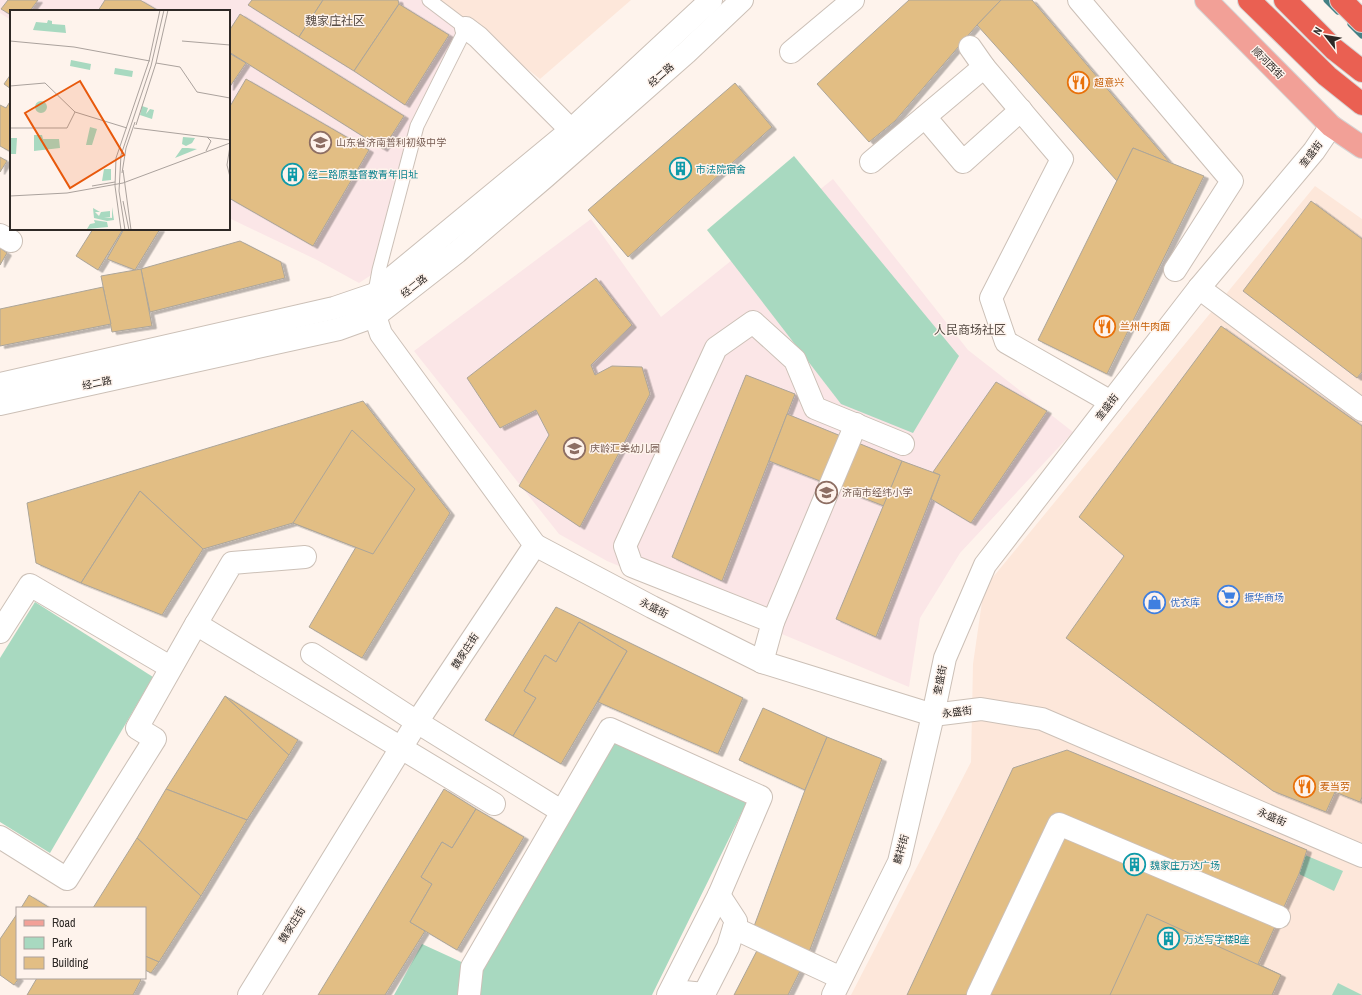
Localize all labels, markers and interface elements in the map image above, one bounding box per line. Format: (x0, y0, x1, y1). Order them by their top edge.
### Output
inset map (10, 10, 230, 230)
district label: 魏家庄社区 (305, 13, 365, 29)
north arrow (1306, 16, 1346, 56)
text: N (1310, 24, 1325, 37)
street label: 顺河西街 (1249, 44, 1287, 82)
street label: 经二路 (645, 60, 677, 90)
restaurant icon: 超意兴 (1066, 69, 1092, 95)
place label: 超意兴 (1094, 76, 1124, 89)
school or university icon: 山东省济南普利初级中学 (308, 129, 334, 155)
place label: 山东省济南普利初级中学 (336, 136, 446, 149)
street label: 奎盛街 (1297, 138, 1325, 170)
building icon: 市法院宿舍 (668, 156, 694, 182)
building icon: 经二路原基督教青年旧址 (279, 161, 305, 187)
place label: 市法院宿舍 (696, 163, 746, 176)
place label: 经二路原基督教青年旧址 (308, 168, 418, 181)
street label: 经二路 (398, 272, 430, 300)
restaurant icon: 兰州牛肉面 (1091, 313, 1117, 339)
place label: 兰州牛肉面 (1120, 320, 1170, 333)
district label: 人民商场社区 (934, 322, 1006, 338)
street label: 经二路 (81, 374, 113, 392)
street label: 奎盛街 (1093, 391, 1121, 423)
school or university icon: 庆龄汇美幼儿园 (561, 435, 587, 461)
place label: 庆龄汇美幼儿园 (590, 442, 660, 455)
school or university icon: 济南市经纬小学 (814, 479, 840, 505)
place label: 济南市经纬小学 (842, 486, 912, 499)
supermarket icon: 振华商场 (1216, 584, 1242, 610)
shop icon: 优衣库 (1141, 589, 1167, 615)
place label: 振华商场 (1244, 591, 1284, 604)
street label: 永盛街 (638, 595, 670, 621)
place label: 优衣库 (1170, 596, 1200, 609)
street label: 魏家庄街 (449, 631, 481, 671)
street label: 奎盛街 (931, 664, 949, 696)
street label: 永盛街 (941, 704, 973, 720)
restaurant icon: 麦当劳 (1291, 773, 1317, 799)
place label: 麦当劳 (1320, 780, 1350, 793)
street label: 永盛街 (1256, 805, 1288, 829)
street label: 麟祥街 (891, 833, 911, 865)
building icon: 魏家庄万达广场 (1122, 852, 1148, 878)
place label: 魏家庄万达广场 (1150, 859, 1220, 872)
street label: 魏家庄街 (276, 905, 308, 945)
legend (16, 907, 146, 979)
text: Road (52, 915, 76, 931)
building icon: 万达写字楼B座 (1156, 926, 1182, 952)
place label: 万达写字楼B座 (1184, 933, 1249, 946)
text: Park (52, 935, 72, 951)
text: Building (52, 955, 89, 971)

